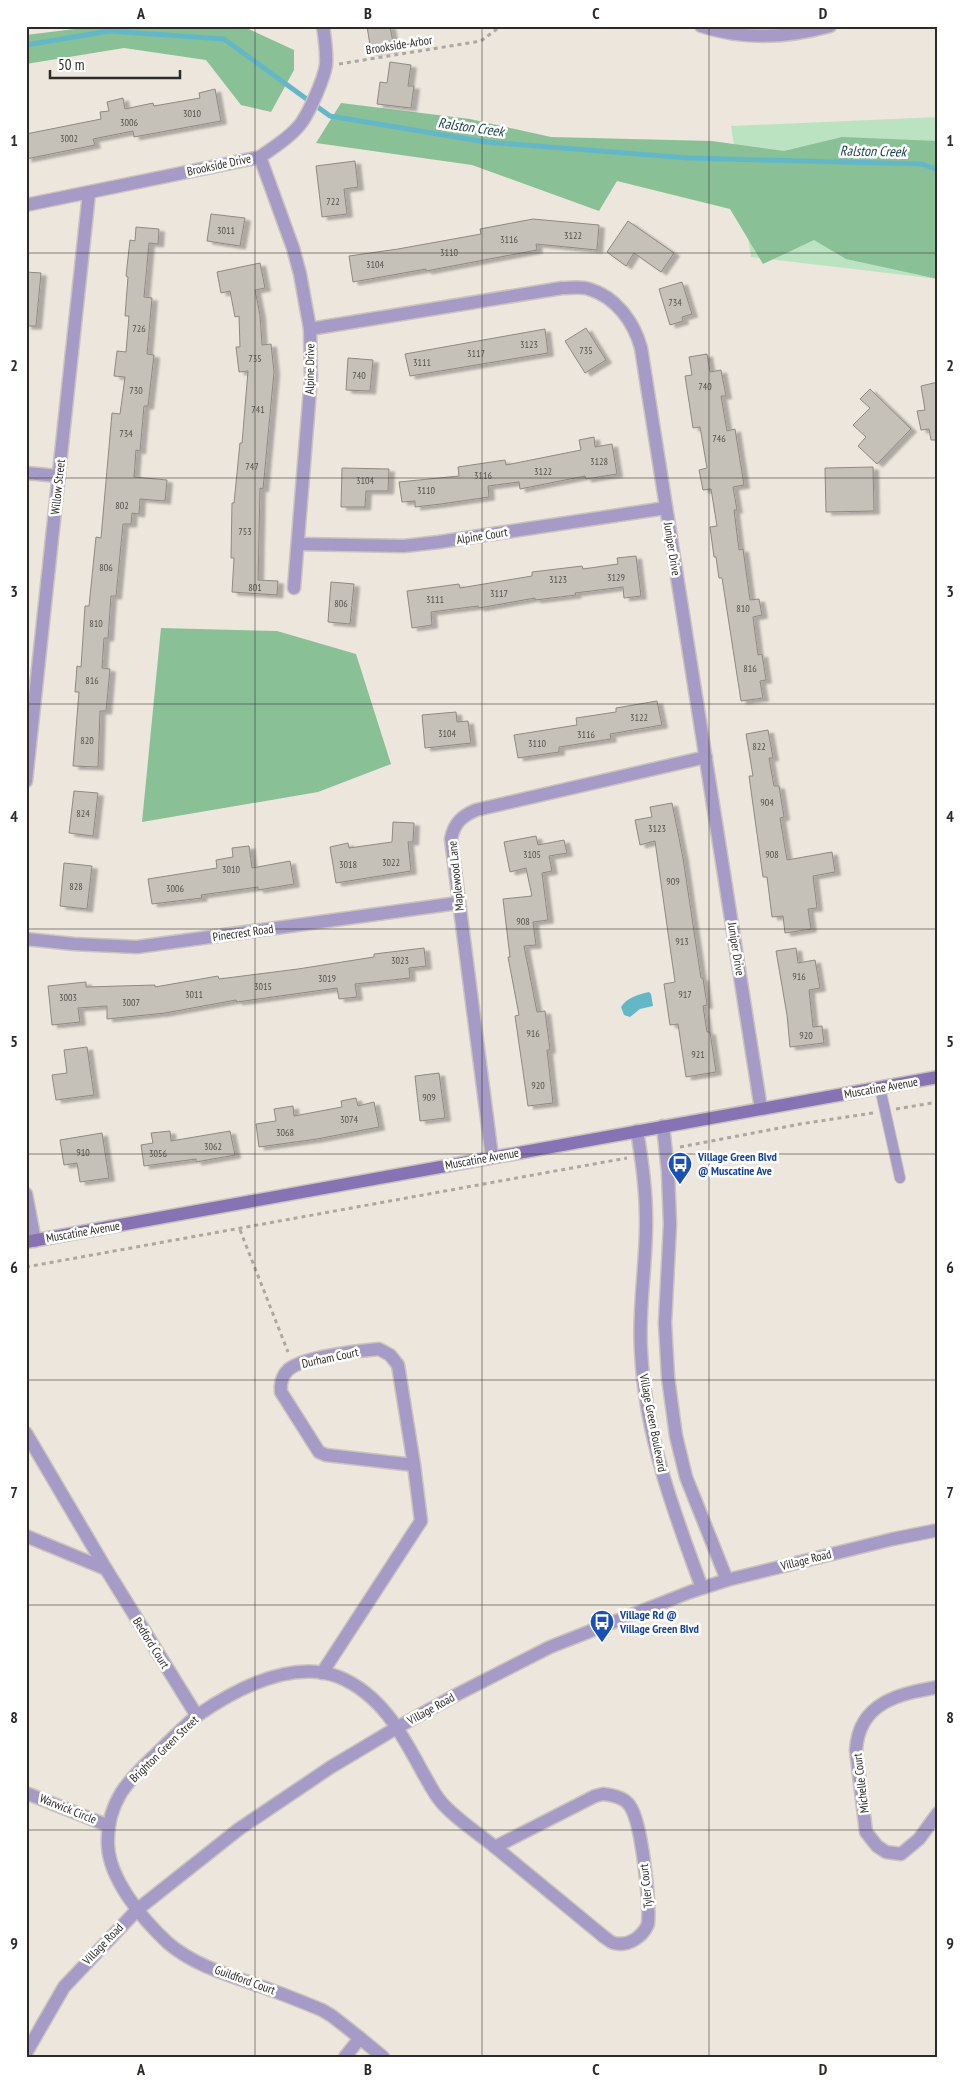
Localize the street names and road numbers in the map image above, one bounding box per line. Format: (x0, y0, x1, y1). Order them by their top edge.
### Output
street label: Brookside-Arbor (365, 32, 434, 57)
street label: Brookside Drive (185, 150, 252, 179)
street label: Alpine Drive (302, 343, 317, 395)
street label: Willow Street (47, 458, 68, 515)
street label: Juniper Drive (661, 520, 684, 577)
street label: Alpine Court (455, 524, 509, 547)
street label: Maplewood Lane (444, 840, 467, 912)
street label: Juniper Drive (725, 920, 748, 977)
street label: Pinecrest Road (212, 921, 274, 944)
street label: Muscatine Avenue (843, 1074, 919, 1101)
street label: Muscatine Avenue (444, 1145, 520, 1172)
street label: Muscatine Avenue (45, 1218, 121, 1245)
street label: Durham Court (300, 1344, 360, 1371)
street label: Village Green Boulevard (636, 1372, 670, 1473)
street label: Village Road (778, 1546, 833, 1573)
street label: Bedford Court (130, 1614, 173, 1672)
street label: Village Road (404, 1689, 457, 1728)
street label: Brighton Green Street (126, 1712, 202, 1785)
street label: Michelle Court (849, 1752, 872, 1814)
street label: Warwick Circle (38, 1790, 99, 1827)
street label: Tyler Court (636, 1862, 655, 1909)
street label: Village Road (79, 1920, 126, 1968)
street label: Guildford Court (213, 1962, 278, 1998)

